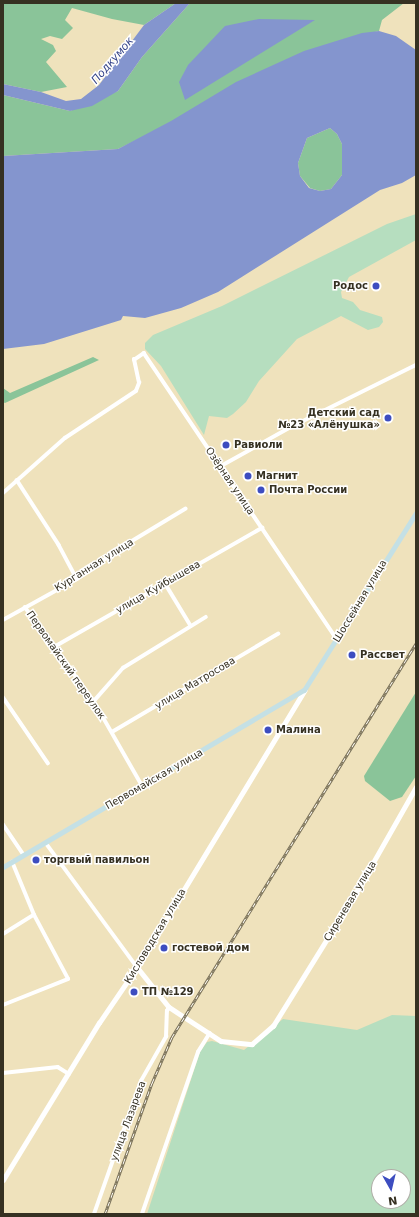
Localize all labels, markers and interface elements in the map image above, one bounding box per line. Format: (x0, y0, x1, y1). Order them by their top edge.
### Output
water label: Подкумок (89, 35, 137, 87)
place label: Родос (333, 280, 368, 292)
marker: Родос (371, 281, 381, 291)
place label: Детский сад №23 «Алёнушка» (278, 406, 380, 430)
marker: Детский сад №23 «Алёнушка» (383, 413, 393, 423)
place label: Равиоли (234, 439, 283, 451)
marker: Равиоли (221, 440, 231, 450)
street label: Озёрная улица (203, 445, 257, 517)
place label: Магнит (256, 470, 298, 482)
marker: Магнит (243, 471, 253, 481)
place label: Почта России (269, 484, 347, 496)
marker: Почта России (256, 485, 266, 495)
street label: Курганная улица (52, 536, 136, 594)
street label: улица Куйбышева (114, 558, 202, 616)
street label: Шоссейная улица (331, 558, 389, 644)
street label: Первомайский переулок (24, 608, 108, 722)
place label: Рассвет (360, 649, 405, 661)
marker: Рассвет (347, 650, 357, 660)
street label: улица Матросова (153, 654, 237, 712)
place label: Малина (276, 724, 321, 736)
marker: Малина (263, 725, 273, 735)
street label: Первомайская улица (103, 746, 205, 812)
place label: торгвый павильон (44, 854, 149, 866)
marker: торгвый павильон (31, 855, 41, 865)
street label: Сиреневая улица (321, 859, 379, 943)
street label: Кисловодская улица (122, 886, 188, 986)
place label: гостевой дом (172, 942, 249, 954)
marker: гостевой дом (159, 943, 169, 953)
place label: ТП №129 (142, 986, 194, 998)
marker: ТП №129 (129, 987, 139, 997)
street label: улица Лазарева (108, 1079, 148, 1163)
north arrow (371, 1169, 411, 1209)
text: N (387, 1193, 398, 1207)

